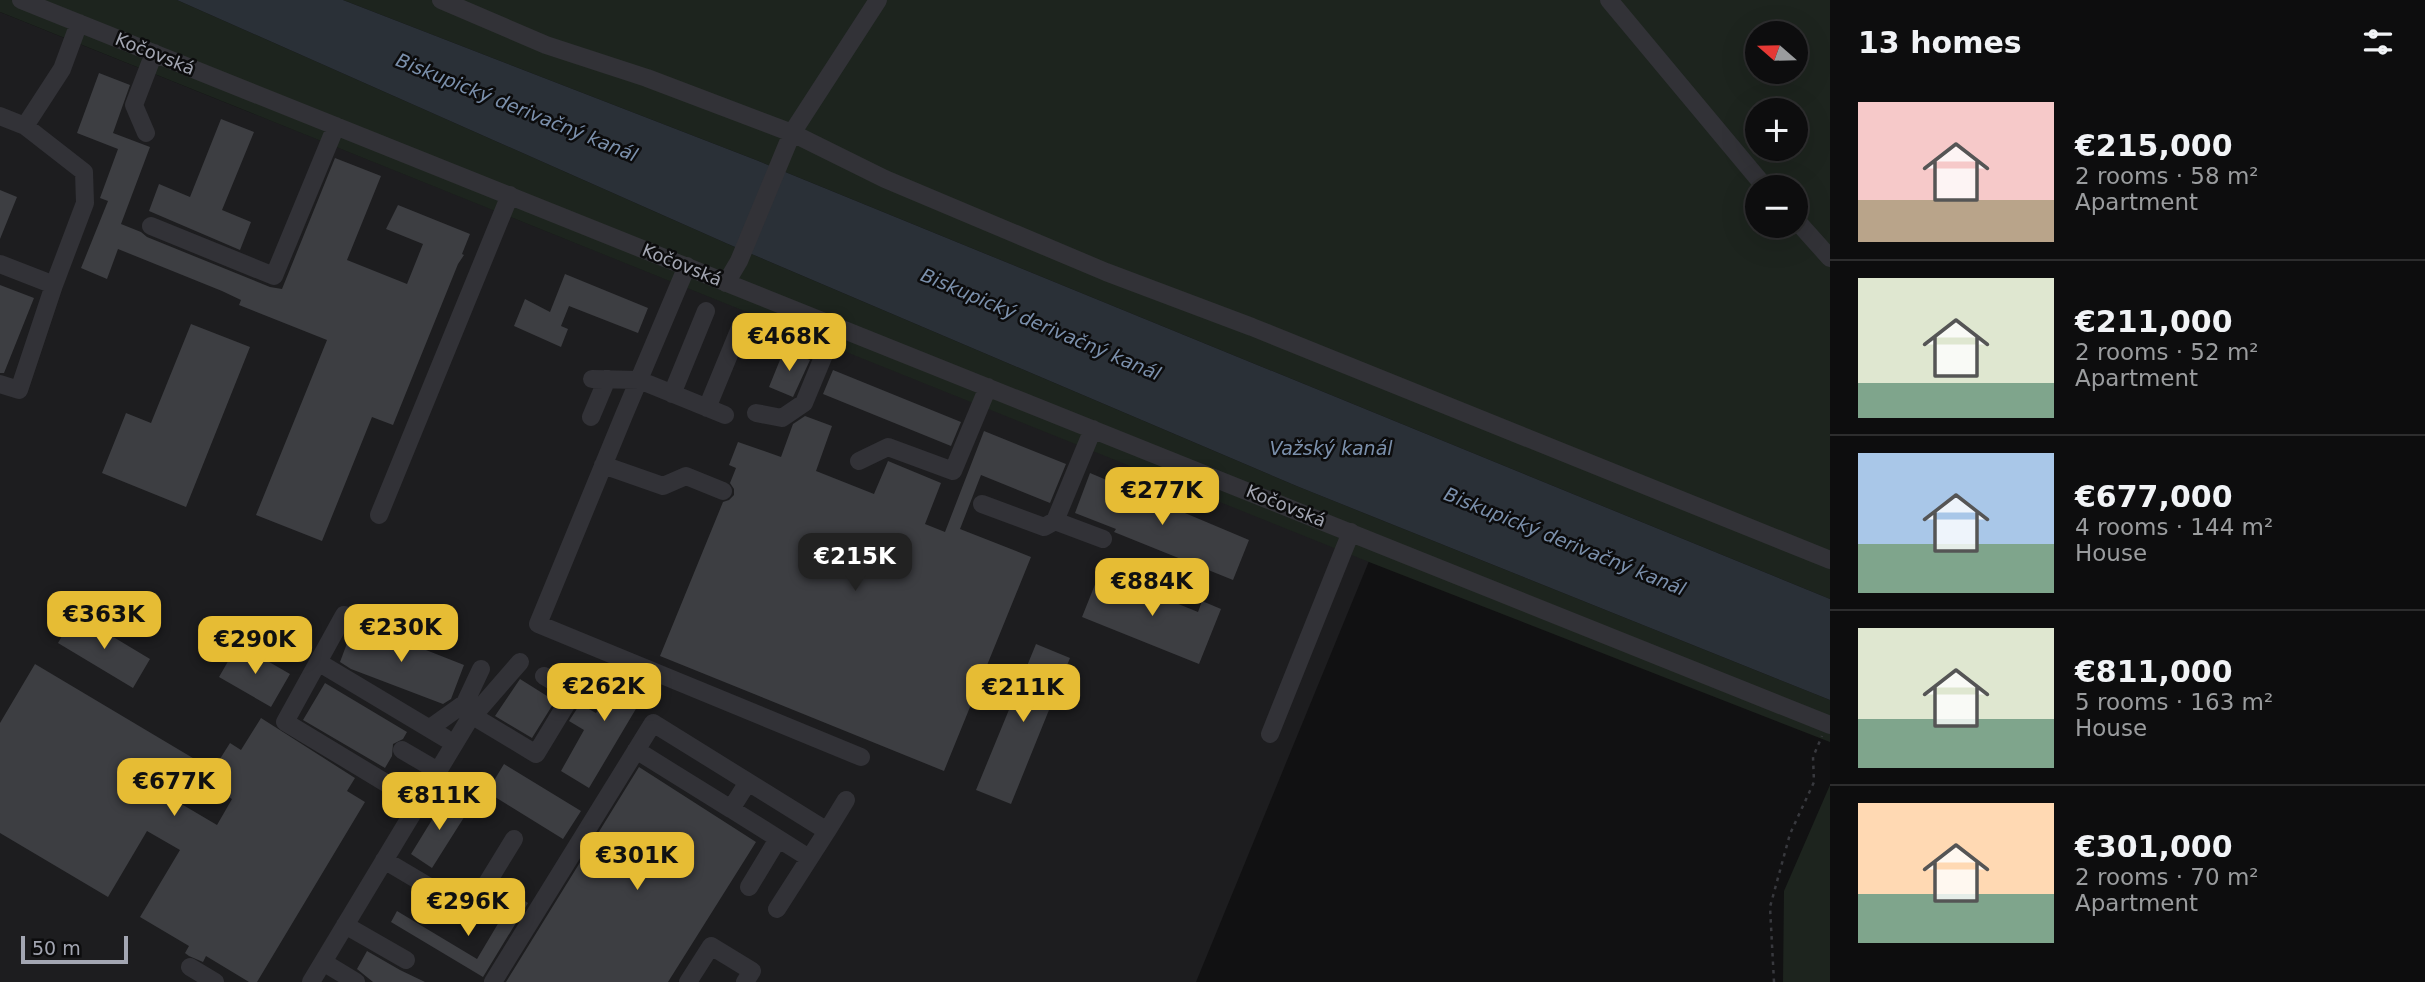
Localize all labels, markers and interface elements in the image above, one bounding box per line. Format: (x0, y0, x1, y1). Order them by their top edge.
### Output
north arrow (1745, 21, 1808, 84)
map controls (1745, 21, 1808, 238)
icon: filters (2359, 23, 2397, 61)
text: 13 homes (1858, 25, 2022, 60)
street label: Kočovská (112, 28, 198, 79)
water label: Biskupický derivačný kanál (393, 48, 642, 166)
button: + (1745, 98, 1808, 161)
text: €215,000 (2075, 128, 2233, 163)
icon: home (1914, 130, 1998, 214)
text: 2 rooms · 58 m² (2075, 163, 2259, 189)
button: − (1745, 175, 1808, 238)
text: Apartment (2075, 189, 2198, 215)
street label: Kočovská (639, 239, 725, 290)
water label: Biskupický derivačný kanál (918, 263, 1165, 385)
text: €211,000 (2075, 304, 2233, 339)
icon: home (1914, 306, 1998, 390)
pin: €468K (740, 314, 838, 373)
text: €468K (748, 323, 830, 349)
text: 2 rooms · 52 m² (2075, 339, 2259, 365)
text: Apartment (2075, 365, 2198, 391)
water label: Važský kanál (1269, 437, 1393, 459)
pin: €277K (1113, 468, 1211, 527)
text: €277K (1121, 477, 1203, 503)
text: €677,000 (2075, 479, 2233, 514)
street label: Kočovská (1243, 480, 1329, 531)
icon: home (1914, 481, 1998, 565)
water label: Biskupický derivačný kanál (1441, 482, 1690, 600)
text: 4 rooms · 144 m² (2075, 514, 2273, 540)
pin: €215K (806, 534, 904, 593)
text: House (2075, 540, 2147, 566)
text: €215K (814, 543, 896, 569)
pin: €884K (1103, 558, 1201, 618)
text: €884K (1111, 568, 1193, 594)
pin: €363K (55, 592, 153, 651)
text: €363K (63, 601, 145, 627)
pin: €230K (352, 604, 450, 664)
text: €230K (360, 614, 442, 640)
pin: €290K (206, 616, 304, 676)
text: €290K (214, 626, 296, 652)
text: €811,000 (2075, 654, 2233, 689)
icon: home (1914, 656, 1998, 740)
pin: €262K (555, 664, 653, 723)
pin: €211K (974, 664, 1072, 724)
text: €262K (563, 673, 645, 699)
text: €211K (982, 674, 1064, 700)
text: 5 rooms · 163 m² (2075, 689, 2273, 715)
text: House (2075, 715, 2147, 741)
pin: €677K (125, 758, 223, 818)
text: €677K (133, 768, 215, 794)
pin: €811K (390, 772, 488, 832)
text: €811K (398, 782, 480, 808)
text: €301,000 (2075, 829, 2233, 864)
icon: home (1914, 831, 1998, 915)
pin: €301K (588, 832, 686, 892)
text: €301K (596, 842, 678, 868)
text: 2 rooms · 70 m² (2075, 864, 2259, 890)
pin: €296K (419, 878, 517, 938)
text: €296K (427, 888, 509, 914)
text: Apartment (2075, 890, 2198, 916)
scale bar (21, 933, 128, 965)
text: 50 m (32, 937, 81, 959)

